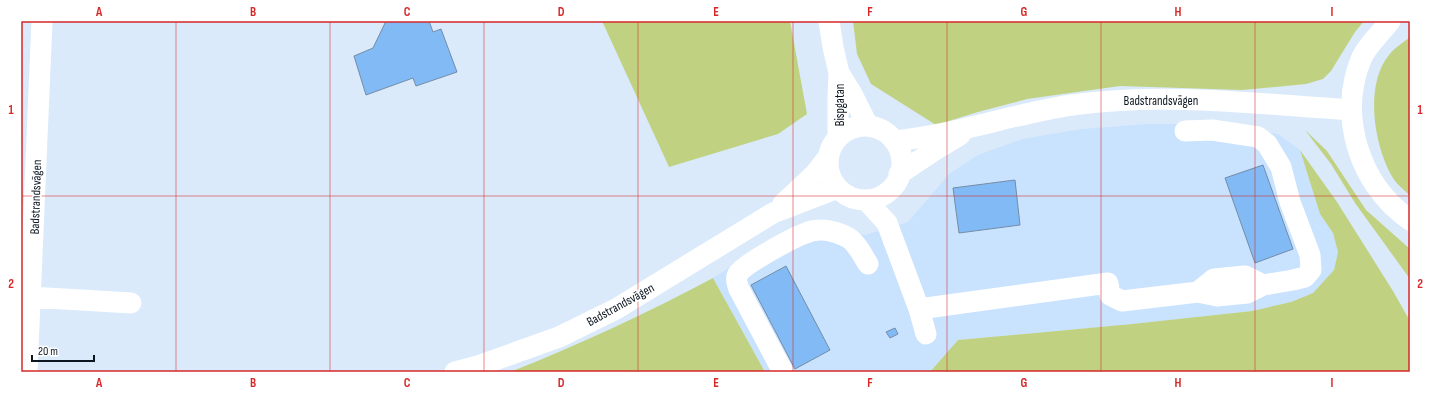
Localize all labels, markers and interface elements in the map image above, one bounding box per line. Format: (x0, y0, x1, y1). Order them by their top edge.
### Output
text: A (95, 4, 103, 20)
text: B (250, 4, 256, 20)
text: C (404, 4, 411, 20)
text: D (558, 4, 565, 20)
text: E (713, 4, 719, 20)
text: F (867, 4, 873, 20)
text: G (1021, 4, 1028, 20)
text: H (1175, 4, 1182, 20)
text: I (1331, 4, 1334, 20)
street label: Bispgatan (832, 84, 848, 126)
street label: Badstrandsvägen (1124, 93, 1198, 109)
text: 1 (8, 102, 14, 118)
text: 1 (1417, 102, 1423, 118)
street label: Badstrandsvägen (27, 159, 45, 235)
text: 2 (8, 276, 14, 292)
text: 2 (1417, 276, 1423, 292)
street label: Badstrandsvägen (584, 280, 657, 330)
scale bar (32, 337, 94, 363)
text: 20 m (38, 344, 58, 359)
text: A (95, 375, 103, 391)
text: B (250, 375, 256, 391)
text: C (404, 375, 411, 391)
text: D (558, 375, 565, 391)
text: E (713, 375, 719, 391)
text: F (867, 375, 873, 391)
text: G (1021, 375, 1028, 391)
text: H (1175, 375, 1182, 391)
text: I (1331, 375, 1334, 391)

